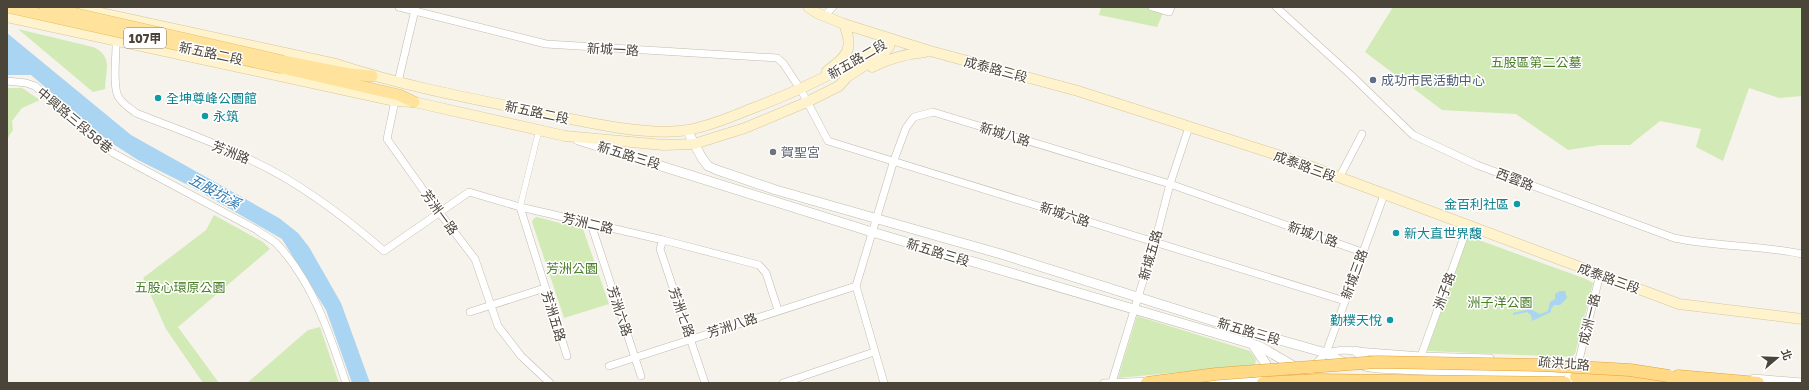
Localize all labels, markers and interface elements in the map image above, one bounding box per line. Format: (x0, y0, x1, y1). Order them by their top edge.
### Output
road number: 107甲 (124, 28, 166, 48)
street label: 新五路二段 (825, 36, 889, 82)
street label: 新五路二段 (178, 38, 244, 68)
street label: 新城一路 (587, 40, 639, 58)
street label: 成泰路三段 (963, 53, 1029, 85)
park label: 五股區第二公墓 (1490, 54, 1582, 70)
place label: 成功市民活動中心 (1381, 72, 1485, 88)
marker: 成功市民活動中心 (1368, 75, 1378, 85)
street label: 中興路三段58巷 (34, 84, 116, 156)
place label: 全坤尊峰公園館 (166, 90, 257, 106)
marker: 全坤尊峰公園館 (153, 93, 163, 103)
street label: 新五路二段 (504, 97, 570, 127)
place label: 永筑 (213, 108, 239, 124)
marker: 永筑 (200, 111, 210, 121)
street label: 新城八路 (978, 119, 1032, 149)
street label: 芳洲路 (210, 137, 252, 167)
street label: 新五路三段 (596, 138, 662, 172)
place label: 賀聖宮 (781, 144, 820, 160)
marker: 賀聖宮 (768, 147, 778, 157)
street label: 成泰路三段 (1272, 147, 1338, 185)
street label: 西雲路 (1494, 165, 1536, 193)
water label: 五股坑溪 (186, 170, 245, 213)
street label: 芳洲一路 (418, 186, 462, 238)
place label: 金百利社區 (1444, 196, 1509, 212)
street label: 新城六路 (1038, 198, 1092, 230)
marker: 金百利社區 (1512, 199, 1522, 209)
street label: 芳洲二路 (561, 209, 615, 237)
street label: 新城八路 (1286, 218, 1340, 250)
place label: 新大直世界馥 (1404, 225, 1482, 241)
street label: 新城五路 (1135, 228, 1165, 282)
marker: 新大直世界馥 (1391, 228, 1401, 238)
street label: 新五路三段 (905, 235, 971, 269)
street label: 新城三路 (1338, 247, 1370, 301)
street label: 成泰路三段 (1576, 259, 1642, 297)
park label: 芳洲公園 (546, 260, 598, 276)
street label: 洲子路 (1430, 270, 1458, 312)
park label: 五股心環原公園 (134, 279, 226, 295)
street label: 芳洲六路 (604, 284, 636, 338)
street label: 芳洲七路 (666, 285, 698, 339)
street label: 芳洲五路 (539, 289, 569, 343)
street label: 成洲一路 (1575, 292, 1603, 346)
park label: 洲子洋公園 (1467, 294, 1533, 310)
street label: 芳洲八路 (705, 309, 759, 341)
place label: 勤樸天悅 (1330, 312, 1382, 328)
street label: 新五路三段 (1216, 314, 1282, 348)
marker: 勤樸天悅 (1385, 315, 1395, 325)
north arrow (1757, 338, 1797, 378)
text: 北 (1779, 347, 1795, 362)
street label: 疏洪北路 (1537, 353, 1591, 373)

